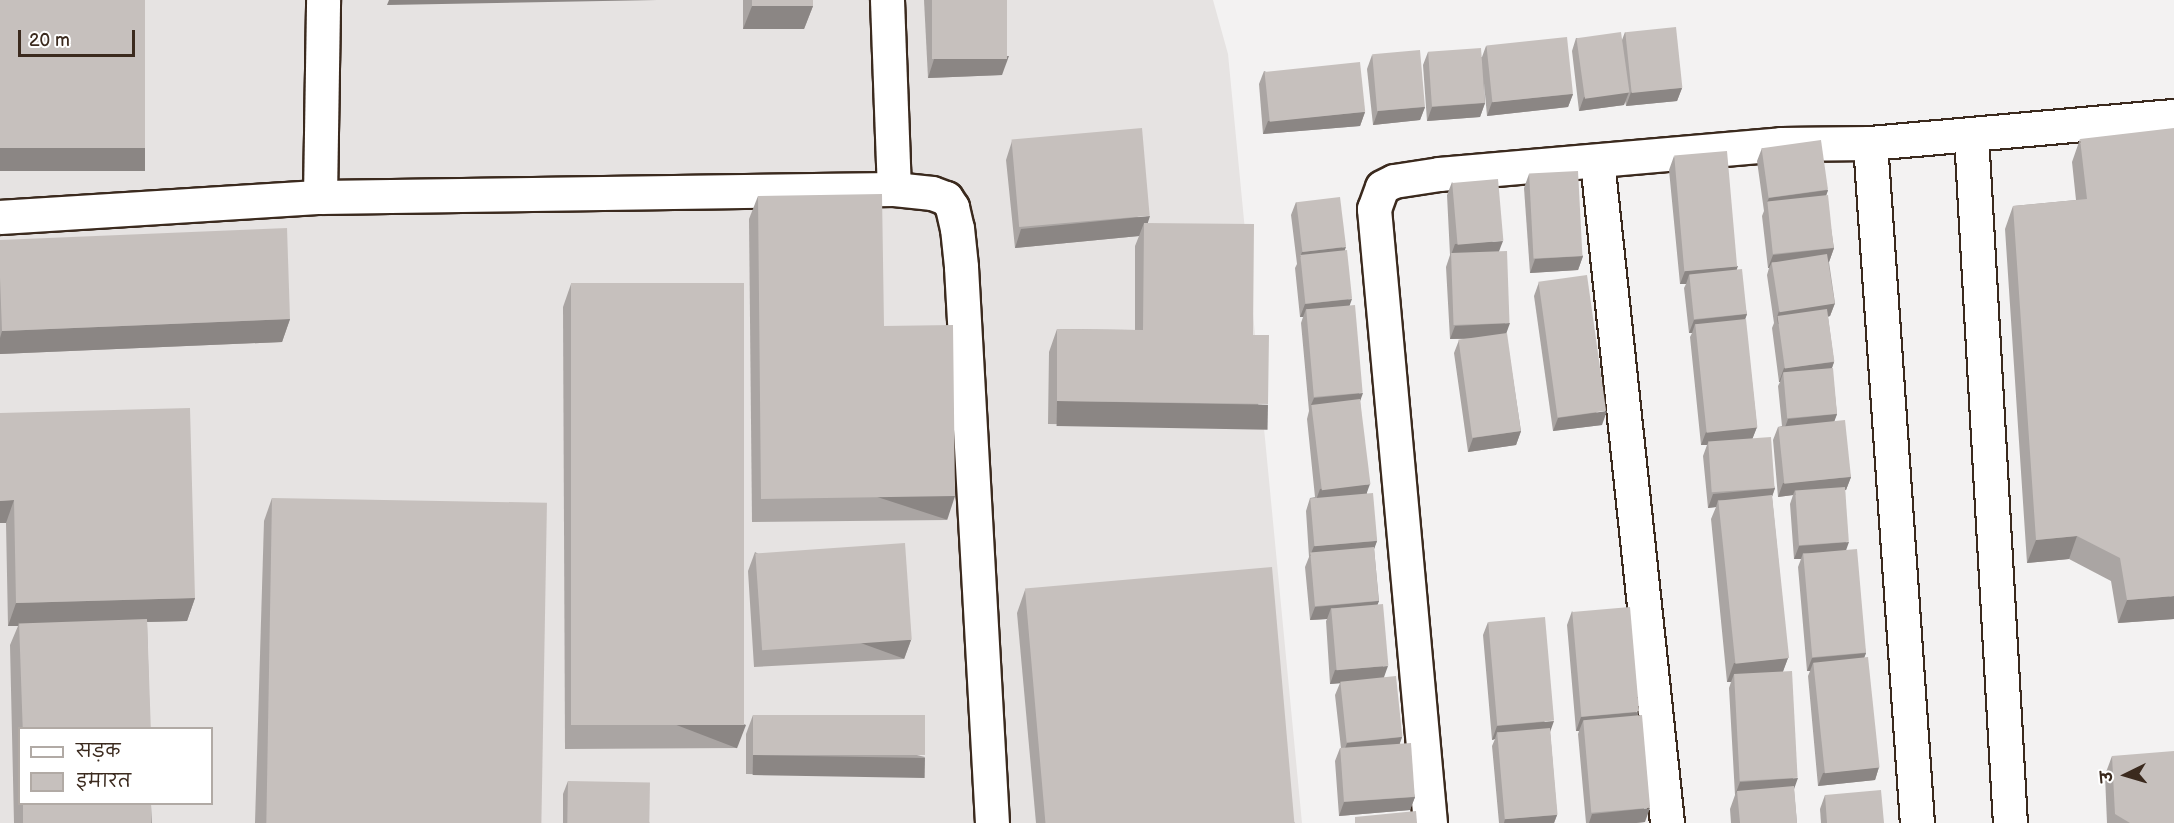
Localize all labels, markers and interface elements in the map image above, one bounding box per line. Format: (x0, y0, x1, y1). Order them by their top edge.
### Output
scale bar (21, 18, 138, 56)
text: 20 m (29, 30, 70, 51)
legend (18, 727, 213, 805)
text: सड़क (76, 741, 120, 762)
north arrow (2096, 745, 2156, 805)
text: उ (2098, 770, 2117, 783)
text: इमारत (76, 771, 131, 792)

